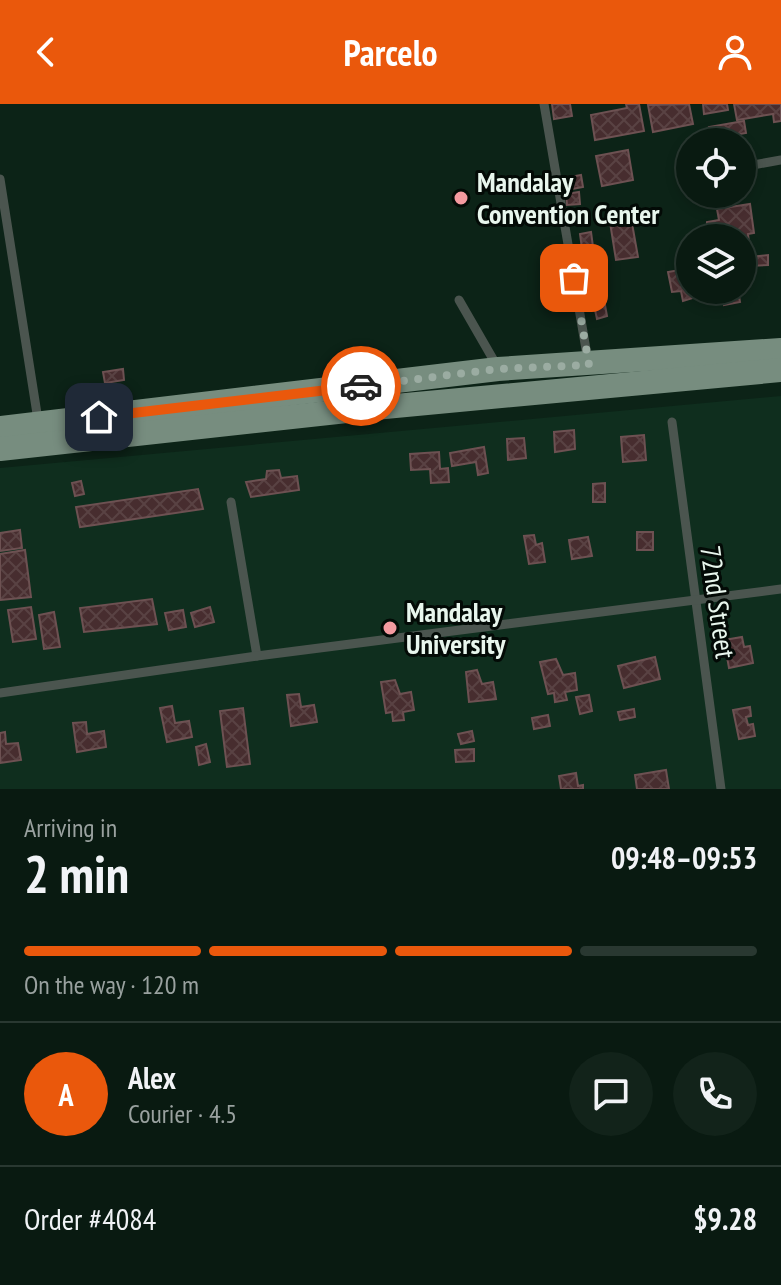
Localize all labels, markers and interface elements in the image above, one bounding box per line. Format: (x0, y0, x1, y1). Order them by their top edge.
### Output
text: Parcelo (343, 29, 438, 76)
icon: back (24, 30, 68, 74)
icon: person (713, 30, 757, 74)
map controls (676, 128, 756, 304)
button: locate (676, 128, 756, 208)
place label: Mandalay Convention Center (477, 163, 660, 232)
marker: Mandalay Convention Center (452, 189, 470, 207)
button: layers (676, 224, 756, 304)
pin (540, 244, 608, 312)
icon: bag (552, 256, 596, 300)
courier (321, 346, 401, 426)
icon: car (339, 364, 383, 408)
pin (65, 383, 133, 451)
icon: home (77, 395, 121, 439)
street label: 72nd Street (692, 543, 745, 661)
place label: Mandalay University (406, 593, 506, 662)
marker: Mandalay University (381, 619, 399, 637)
text: Arriving in (24, 811, 117, 844)
text: 09:48–09:53 (611, 838, 757, 877)
text: 2 min (24, 840, 129, 907)
text: On the way · 120 m (24, 968, 199, 1001)
button: chat (569, 1052, 653, 1136)
button: phone (673, 1052, 757, 1136)
text: Alex (128, 1058, 176, 1097)
text: A (58, 1075, 74, 1114)
text: Courier · 4.5 (128, 1097, 237, 1130)
text: Order #4084 (24, 1199, 156, 1238)
text: $9.28 (693, 1199, 757, 1238)

